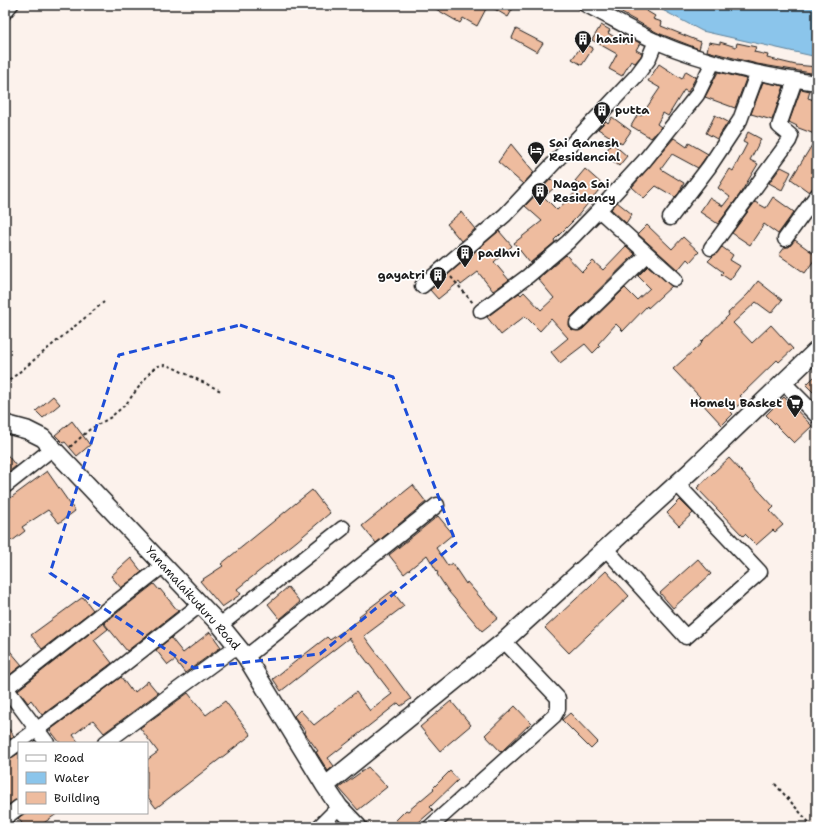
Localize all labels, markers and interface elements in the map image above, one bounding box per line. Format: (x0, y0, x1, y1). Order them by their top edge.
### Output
building icon: hasini (573, 29, 593, 54)
place label: hasini (596, 31, 634, 47)
building icon: putta (592, 100, 612, 125)
place label: putta (615, 102, 650, 118)
place label: Sai Ganesh Residencial (549, 135, 620, 165)
hotel icon: Sai Ganesh Residencial (526, 140, 546, 165)
place label: Naga Sai Residency (553, 176, 616, 206)
building icon: Naga Sai Residency (530, 181, 550, 206)
building icon: padhvi (455, 243, 475, 268)
place label: padhvi (478, 245, 520, 261)
building icon: gayatri (428, 265, 448, 290)
place label: gayatri (378, 267, 425, 283)
supermarket icon: Homely Basket (785, 393, 805, 418)
place label: Homely Basket (690, 395, 782, 411)
street label: Yanamalaikuduru Road (142, 543, 244, 654)
legend (18, 742, 148, 814)
text: Road (54, 750, 85, 766)
text: Water (54, 770, 90, 786)
text: Building (54, 790, 100, 806)

